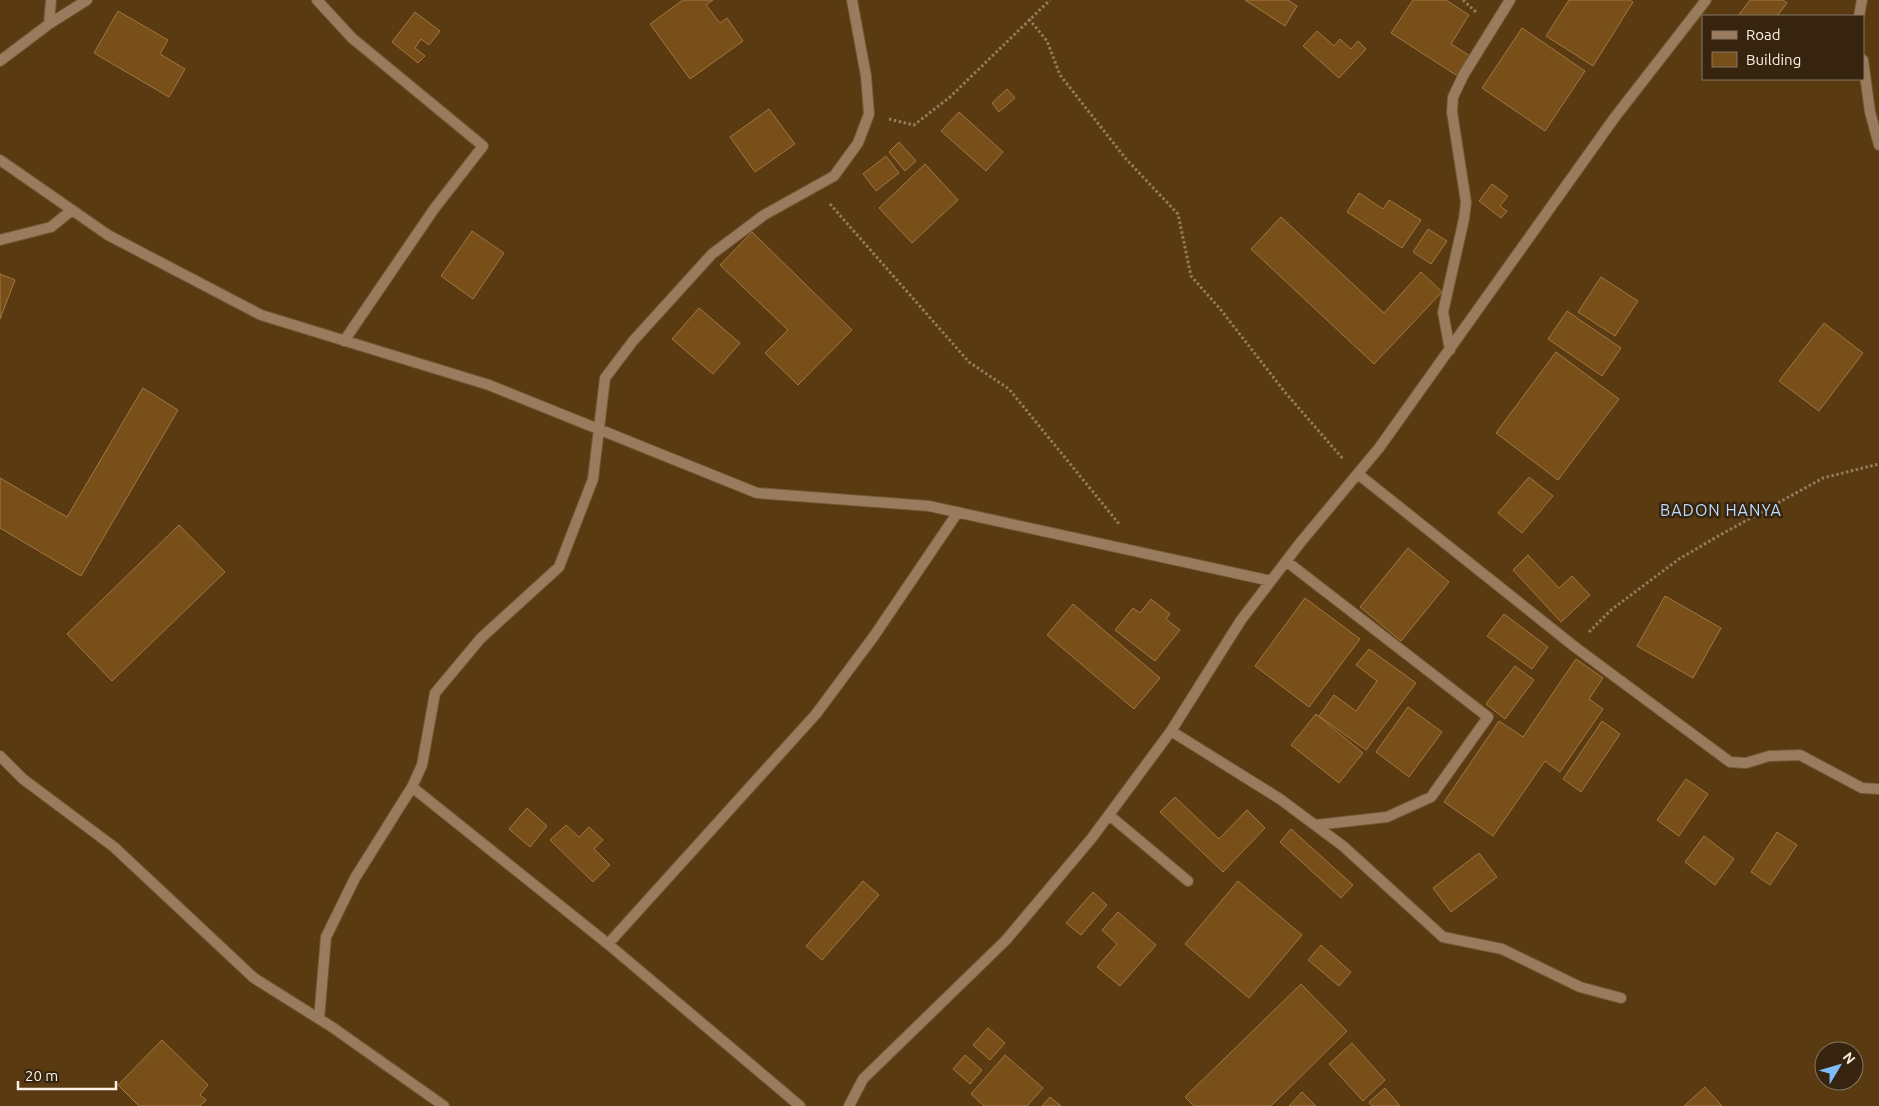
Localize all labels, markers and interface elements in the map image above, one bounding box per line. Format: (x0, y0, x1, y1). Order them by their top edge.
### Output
legend (1702, 15, 1864, 80)
text: Road (1746, 26, 1781, 43)
text: Building (1746, 51, 1801, 68)
district label: BADON HANYA (1660, 501, 1782, 519)
north arrow (1814, 1041, 1864, 1091)
text: N (1840, 1049, 1859, 1067)
scale bar (18, 1058, 115, 1090)
text: 20 m (25, 1067, 58, 1084)

